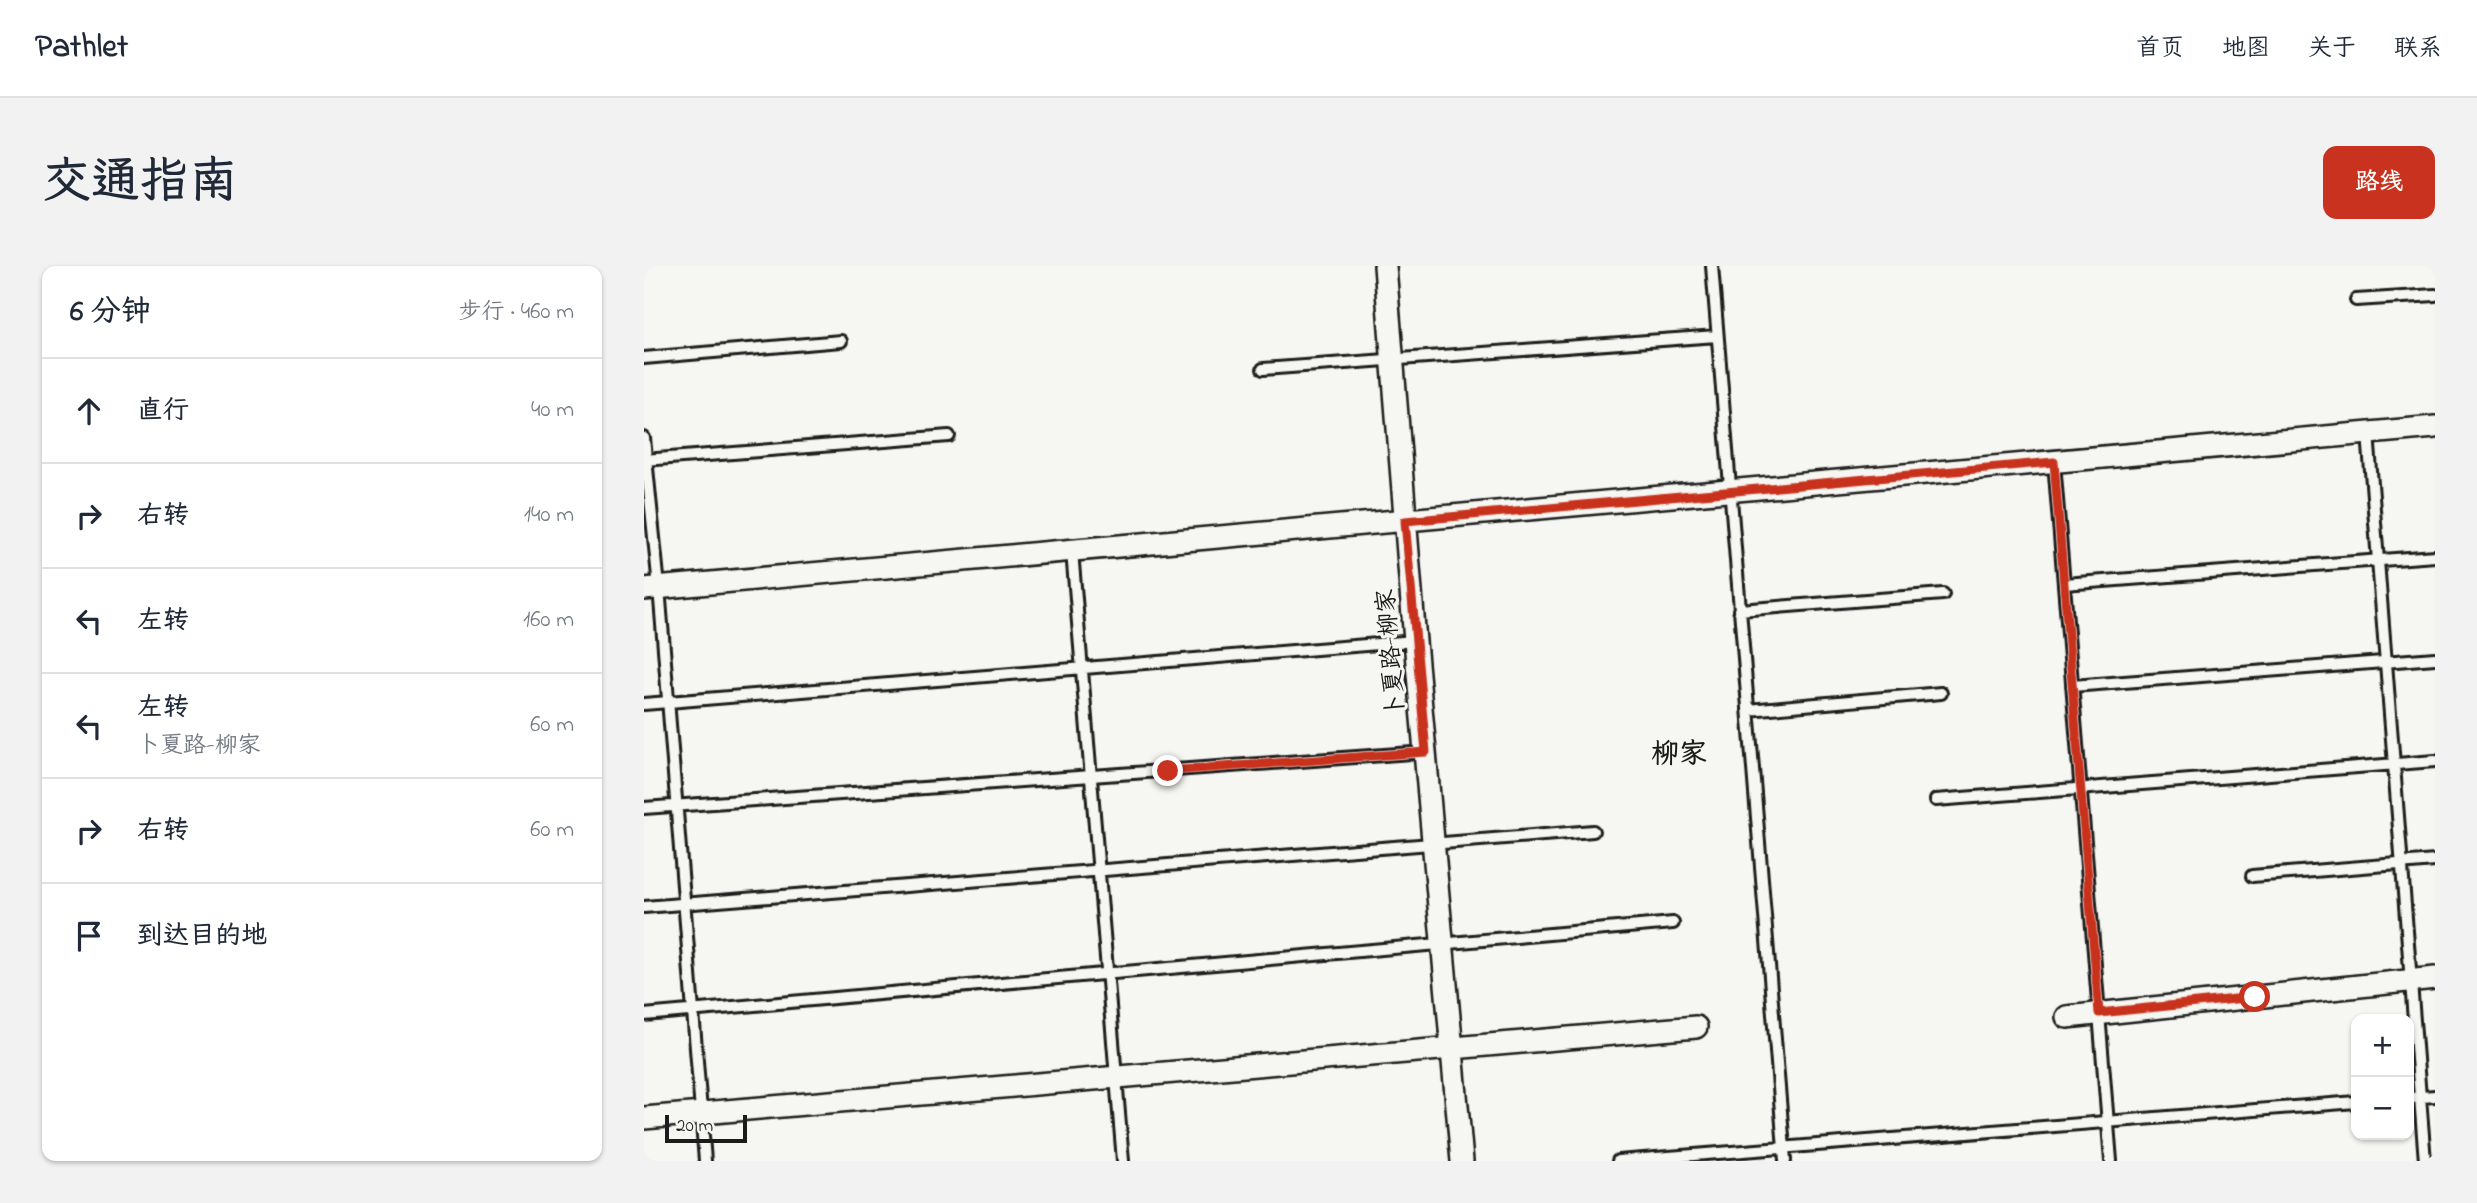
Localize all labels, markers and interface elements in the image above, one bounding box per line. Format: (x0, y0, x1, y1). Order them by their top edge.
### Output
text: Pathlet (35, 24, 128, 72)
text: 首页 (2136, 32, 2184, 67)
text: 地图 (2222, 32, 2270, 67)
text: 关于 (2308, 32, 2356, 67)
text: 联系 (2394, 32, 2442, 67)
button: 路线 (2323, 146, 2435, 219)
text: 交通指南 (42, 148, 238, 220)
text: 6 分钟 (70, 291, 151, 335)
text: 步行 · 460 m (458, 296, 574, 329)
icon: ahead (70, 392, 108, 430)
text: 直行 (137, 393, 189, 431)
text: 40 m (531, 394, 574, 427)
icon: right (70, 497, 108, 535)
text: 右转 (137, 498, 189, 536)
text: 140 m (524, 499, 574, 532)
street label: 卜夏路-柳家 (1369, 587, 1416, 719)
icon: left (70, 602, 108, 640)
text: 左转 (137, 603, 189, 641)
text: 160 m (523, 604, 574, 637)
text: 左转 (137, 690, 189, 728)
icon: left (70, 707, 108, 745)
text: 60 m (530, 709, 574, 742)
text: 卜夏路-柳家 (137, 730, 261, 763)
district label: 柳家 (1651, 735, 1707, 776)
route end (1152, 755, 1183, 786)
icon: right (70, 812, 108, 850)
text: 右转 (137, 813, 189, 851)
text: 60 m (530, 814, 574, 847)
icon: arrive (70, 917, 108, 955)
text: 到达目的地 (137, 918, 267, 956)
route start (2239, 981, 2270, 1012)
map controls (2351, 1014, 2414, 1140)
button: + (2351, 1014, 2414, 1077)
button: − (2351, 1077, 2414, 1140)
scale bar (665, 1112, 747, 1144)
text: 20 m (676, 1113, 713, 1140)

